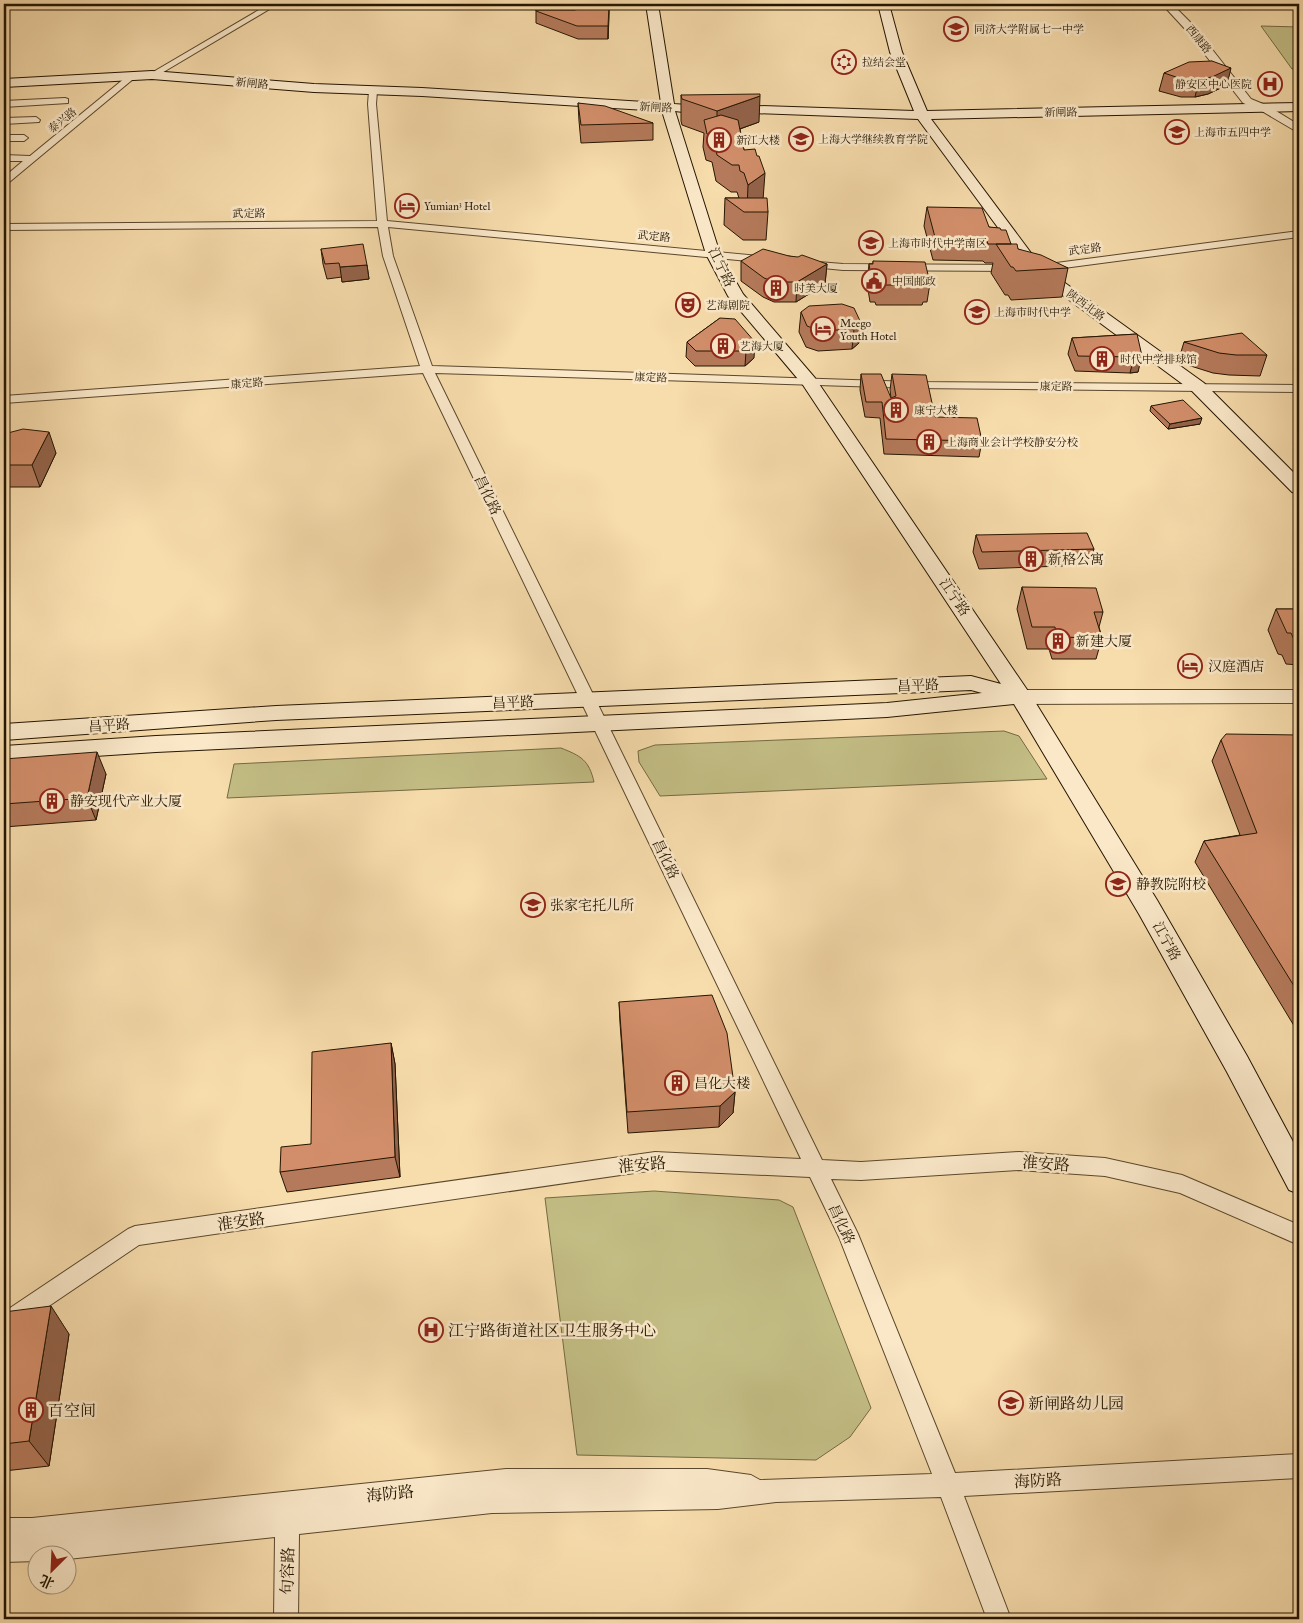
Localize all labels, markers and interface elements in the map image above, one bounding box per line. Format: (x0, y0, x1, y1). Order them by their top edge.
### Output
school or university icon: 同济大学附属七一中学 (943, 16, 969, 42)
street label: 西康路 (1183, 22, 1214, 56)
place label: 同济大学附属七一中学 (974, 23, 1084, 36)
synagogue icon: 拉结会堂 (831, 49, 857, 75)
place label: 拉结会堂 (862, 56, 906, 69)
hospital icon: 静安区中心医院 (1257, 71, 1283, 97)
street label: 新闸路 (235, 76, 269, 91)
place label: 静安区中心医院 (1175, 78, 1252, 91)
street label: 新闸路 (639, 100, 673, 115)
street label: 泰兴路 (45, 105, 79, 136)
street label: 新闸路 (1044, 106, 1078, 119)
school or university icon: 上海市五四中学 (1164, 119, 1190, 145)
school or university icon: 上海大学继续教育学院 (788, 126, 814, 152)
place label: 上海市五四中学 (1194, 126, 1271, 139)
building icon: 新江大楼 (706, 127, 732, 153)
place label: 上海大学继续教育学院 (818, 133, 928, 146)
place label: 新江大楼 (736, 134, 780, 147)
hotel icon: Yumian³ Hotel (394, 193, 420, 219)
place label: Yumian³ Hotel (424, 200, 490, 213)
street label: 武定路 (233, 207, 266, 220)
street label: 武定路 (637, 229, 671, 244)
school or university icon: 上海市时代中学南区 (858, 230, 884, 256)
place label: 上海市时代中学南区 (888, 237, 987, 250)
street label: 武定路 (1068, 241, 1102, 258)
street label: 江宁路 (705, 245, 738, 290)
public building icon: 中国邮政 (861, 268, 887, 294)
building icon: 时美大厦 (763, 275, 789, 301)
place label: 中国邮政 (892, 275, 936, 288)
place label: 时美大厦 (794, 282, 838, 295)
street label: 陕西北路 (1064, 287, 1107, 324)
theatre icon: 艺海剧院 (675, 292, 701, 318)
place label: 艺海剧院 (706, 299, 750, 312)
school or university icon: 上海市时代中学 (964, 299, 990, 325)
place label: 上海市时代中学 (994, 306, 1071, 319)
hotel icon: Meego Youth Hotel (810, 316, 836, 342)
place label: Meego Youth Hotel (840, 317, 897, 343)
building icon: 艺海大厦 (710, 333, 736, 359)
place label: 艺海大厦 (740, 340, 784, 353)
building icon: 时代中学排球馆 (1089, 346, 1115, 372)
place label: 时代中学排球馆 (1120, 353, 1197, 366)
street label: 康定路 (634, 370, 668, 385)
street label: 康定路 (230, 376, 264, 391)
street label: 康定路 (1040, 380, 1073, 393)
building icon: 康宁大楼 (883, 397, 909, 423)
place label: 康宁大楼 (914, 404, 958, 417)
building icon: 上海商业会计学校静安分校 (916, 429, 942, 455)
place label: 上海商业会计学校静安分校 (946, 436, 1078, 449)
street label: 昌化路 (471, 473, 504, 518)
building icon: 新格公寓 (1018, 546, 1044, 572)
place label: 新格公寓 (1048, 551, 1104, 568)
street label: 江宁路 (936, 575, 973, 619)
building icon: 新建大厦 (1045, 628, 1071, 654)
place label: 新建大厦 (1076, 633, 1132, 650)
hotel icon: 汉庭酒店 (1177, 653, 1203, 679)
place label: 汉庭酒店 (1208, 658, 1264, 675)
street label: 昌平路 (897, 676, 939, 695)
street label: 昌平路 (492, 693, 534, 712)
street label: 昌平路 (87, 716, 131, 735)
building icon: 静安现代产业大厦 (39, 788, 65, 814)
place label: 静安现代产业大厦 (70, 793, 182, 810)
street label: 昌化路 (649, 837, 682, 882)
school or university icon: 静教院附校 (1105, 871, 1131, 897)
place label: 静教院附校 (1136, 876, 1206, 893)
school or university icon: 张家宅托儿所 (520, 892, 546, 918)
place label: 张家宅托儿所 (550, 897, 634, 914)
street label: 江宁路 (1149, 919, 1184, 964)
building icon: 昌化大楼 (664, 1070, 690, 1096)
place label: 昌化大楼 (694, 1075, 750, 1092)
street label: 淮安路 (1021, 1152, 1071, 1175)
street label: 淮安路 (617, 1153, 667, 1176)
street label: 昌化路 (825, 1202, 858, 1247)
street label: 淮安路 (216, 1209, 266, 1234)
hospital icon: 江宁路街道社区卫生服务中心 (418, 1317, 444, 1343)
place label: 江宁路街道社区卫生服务中心 (448, 1321, 656, 1340)
school or university icon: 新闸路幼儿园 (998, 1390, 1024, 1416)
place label: 新闸路幼儿园 (1028, 1394, 1124, 1413)
building icon: 百空间 (18, 1397, 44, 1423)
place label: 百空间 (48, 1401, 96, 1420)
street label: 海防路 (1014, 1470, 1062, 1491)
street label: 海防路 (365, 1482, 415, 1505)
north arrow (28, 1546, 78, 1596)
street label: 句容路 (278, 1547, 297, 1595)
text: 北 (37, 1571, 57, 1592)

